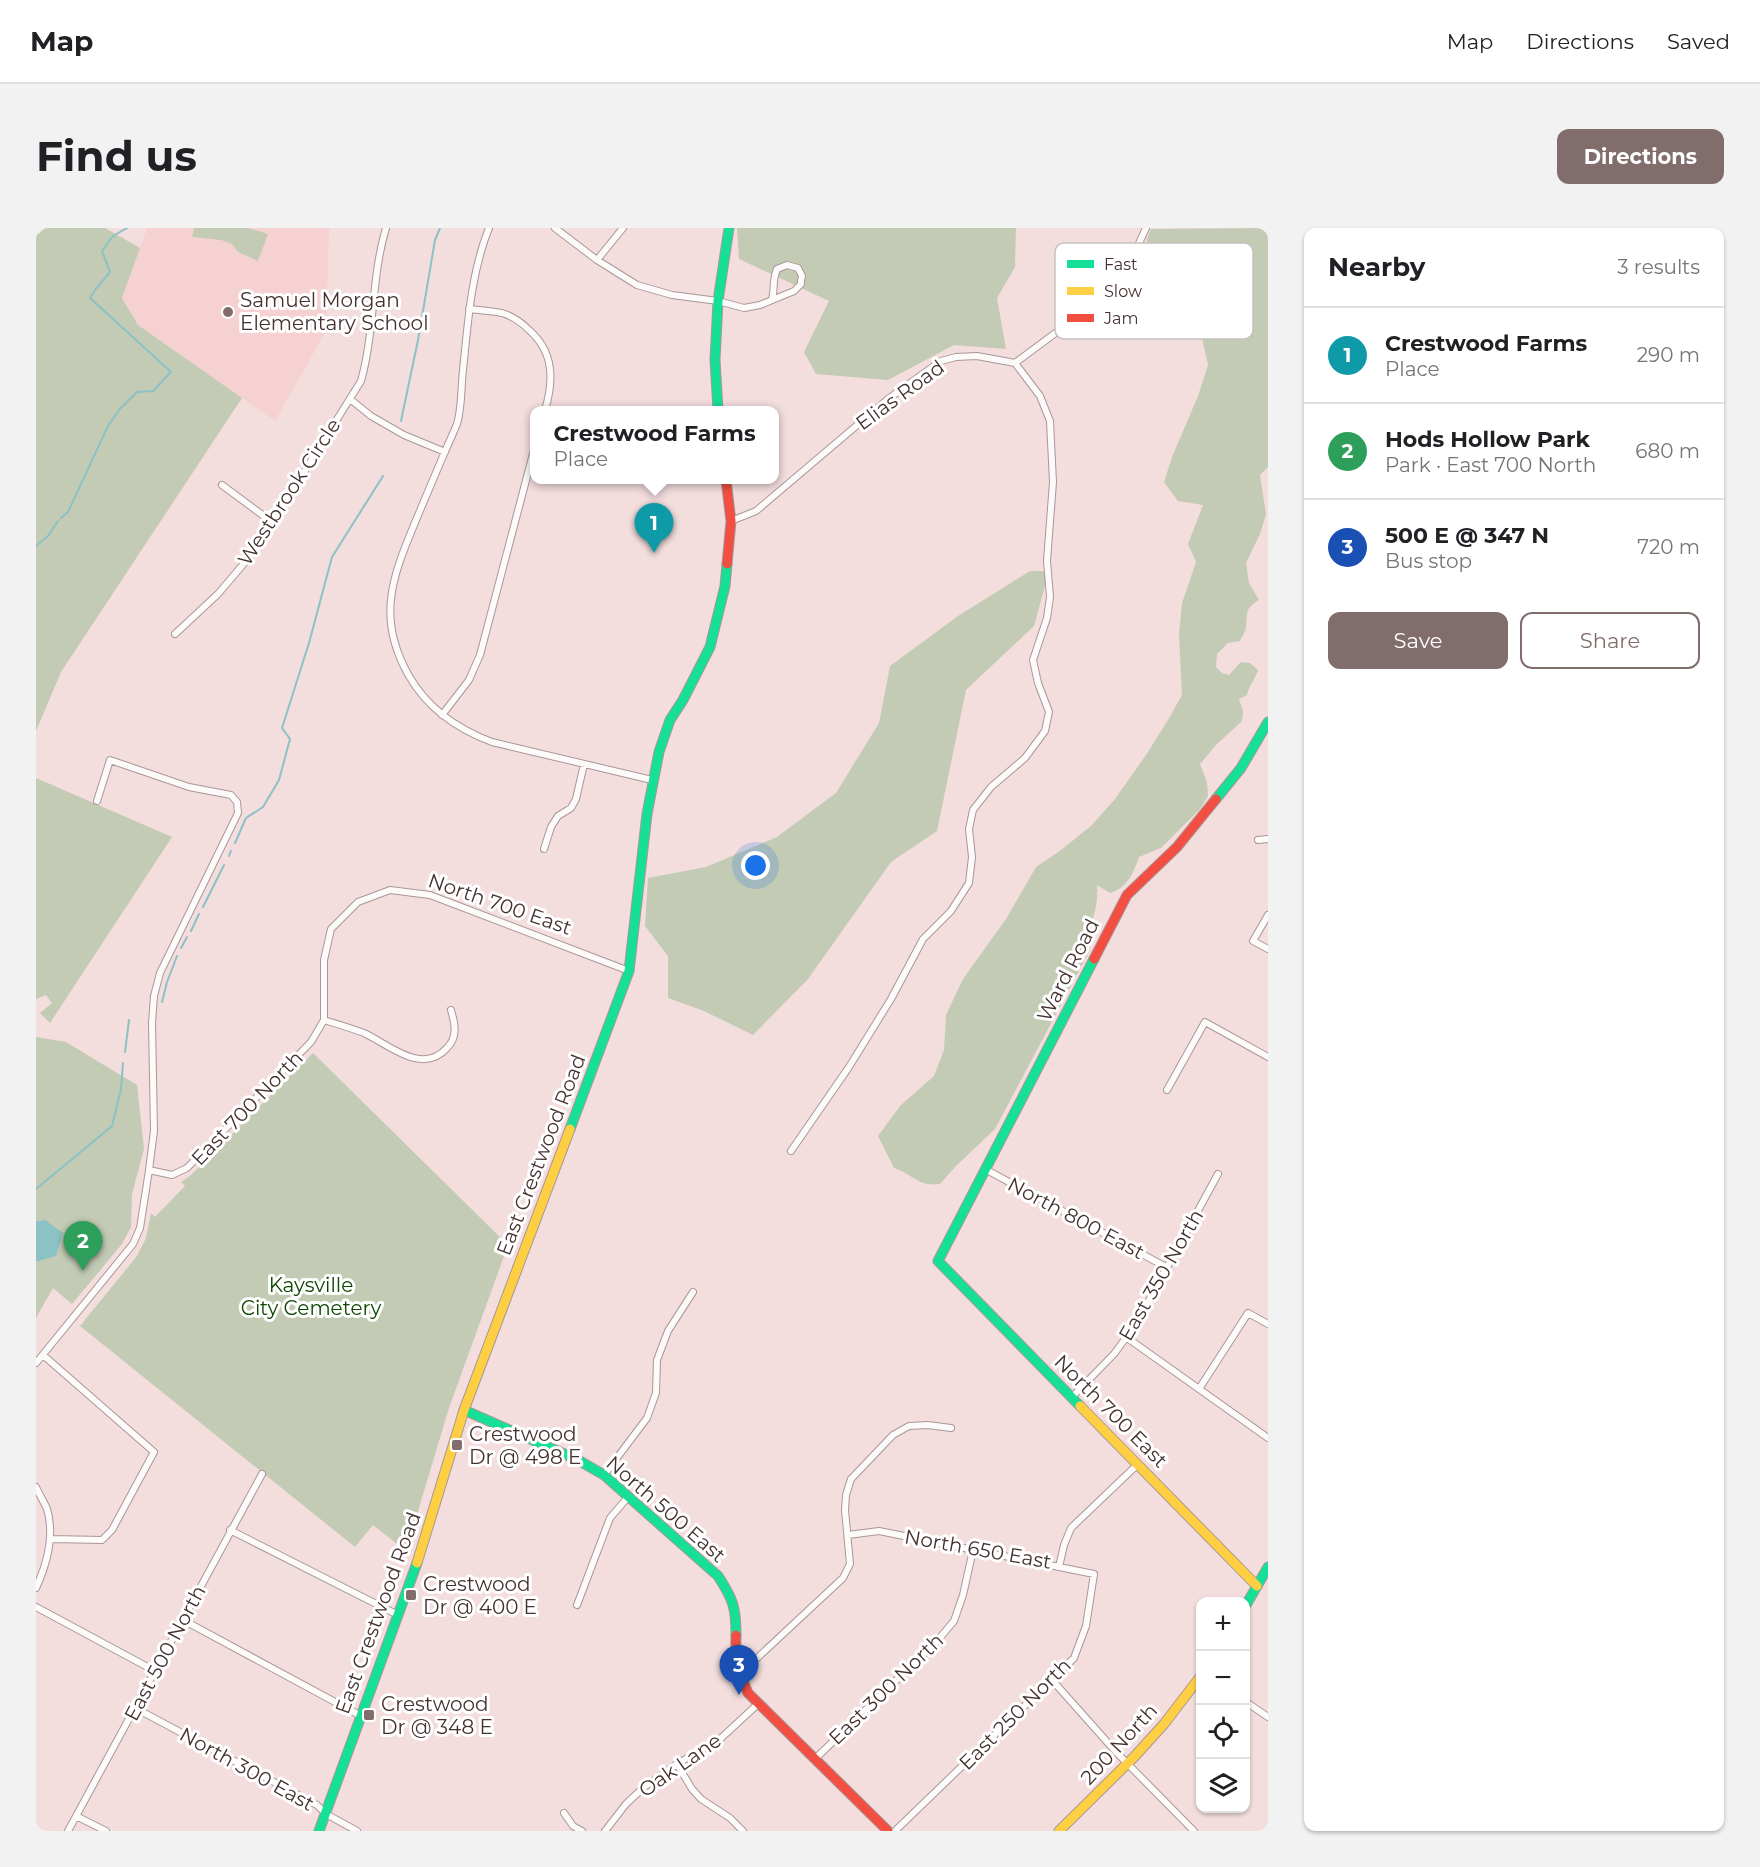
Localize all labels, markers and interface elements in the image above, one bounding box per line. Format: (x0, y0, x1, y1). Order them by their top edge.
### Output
text: Map (30, 24, 93, 58)
text: Map (1447, 29, 1493, 54)
text: Directions (1526, 29, 1634, 54)
text: Saved (1667, 29, 1730, 54)
button: Directions (1557, 129, 1724, 184)
text: Find us (36, 130, 197, 182)
legend (1055, 243, 1253, 339)
text: Nearby (1328, 251, 1425, 283)
text: Fast (1104, 255, 1138, 274)
text: 3 results (1617, 255, 1700, 279)
text: Slow (1104, 282, 1142, 301)
place label: Samuel Morgan Elementary School (240, 288, 429, 335)
marker: Samuel Morgan Elementary School (221, 305, 235, 319)
text: Jam (1103, 309, 1138, 328)
text: Crestwood Farms (1385, 330, 1587, 357)
text: 1 (1344, 343, 1351, 367)
text: 290 m (1637, 343, 1700, 367)
street label: Elias Road (851, 355, 949, 435)
text: Place (1385, 357, 1440, 381)
popup (530, 406, 779, 484)
street label: Westbrook Circle (232, 414, 346, 570)
text: Crestwood Farms (553, 420, 756, 447)
text: Hods Hollow Park (1385, 426, 1590, 453)
text: 2 (1342, 439, 1353, 463)
text: 680 m (1635, 439, 1700, 463)
text: Place (553, 447, 608, 471)
text: Park · East 700 North (1385, 453, 1596, 477)
pin: 1 (634, 504, 674, 553)
text: 500 E @ 347 N (1385, 522, 1549, 549)
text: 3 (1342, 535, 1353, 559)
text: 720 m (1637, 535, 1700, 559)
text: Bus stop (1385, 549, 1472, 573)
button: Save (1328, 612, 1508, 669)
button: Share (1520, 612, 1700, 669)
your location (741, 851, 770, 880)
street label: North 700 East (425, 868, 575, 940)
street label: Ward Road (1032, 915, 1104, 1025)
street label: East 700 North (186, 1046, 308, 1170)
street label: East Crestwood Road (492, 1051, 590, 1259)
street label: North 800 East (1004, 1172, 1148, 1264)
street label: East 350 North (1114, 1205, 1208, 1345)
pin: 2 (64, 1222, 102, 1271)
park label: Kaysville City Cemetery (241, 1273, 381, 1320)
street label: North 700 East (1049, 1349, 1173, 1473)
place label: Crestwood Dr @ 498 E (469, 1422, 581, 1469)
marker: Crestwood Dr @ 498 E (450, 1438, 464, 1452)
street label: North 500 East (602, 1451, 730, 1567)
street label: East Crestwood Road (330, 1509, 426, 1717)
street label: North 650 East (903, 1524, 1053, 1574)
place label: Crestwood Dr @ 400 E (423, 1572, 537, 1619)
street label: East 500 North (119, 1581, 211, 1725)
marker: Crestwood Dr @ 400 E (404, 1588, 418, 1602)
map controls (1196, 1597, 1250, 1813)
button: + (1196, 1597, 1250, 1651)
street label: East 300 North (824, 1628, 948, 1750)
pin: 3 (720, 1646, 758, 1695)
button: − (1196, 1651, 1250, 1705)
street label: East 250 North (954, 1653, 1076, 1775)
place label: Crestwood Dr @ 348 E (381, 1692, 493, 1739)
street label: 200 North (1076, 1699, 1162, 1789)
button: locate (1196, 1705, 1250, 1759)
marker: Crestwood Dr @ 348 E (362, 1708, 376, 1722)
street label: North 300 East (176, 1722, 318, 1816)
street label: Oak Lane (634, 1728, 726, 1802)
button: layers (1196, 1759, 1250, 1813)

